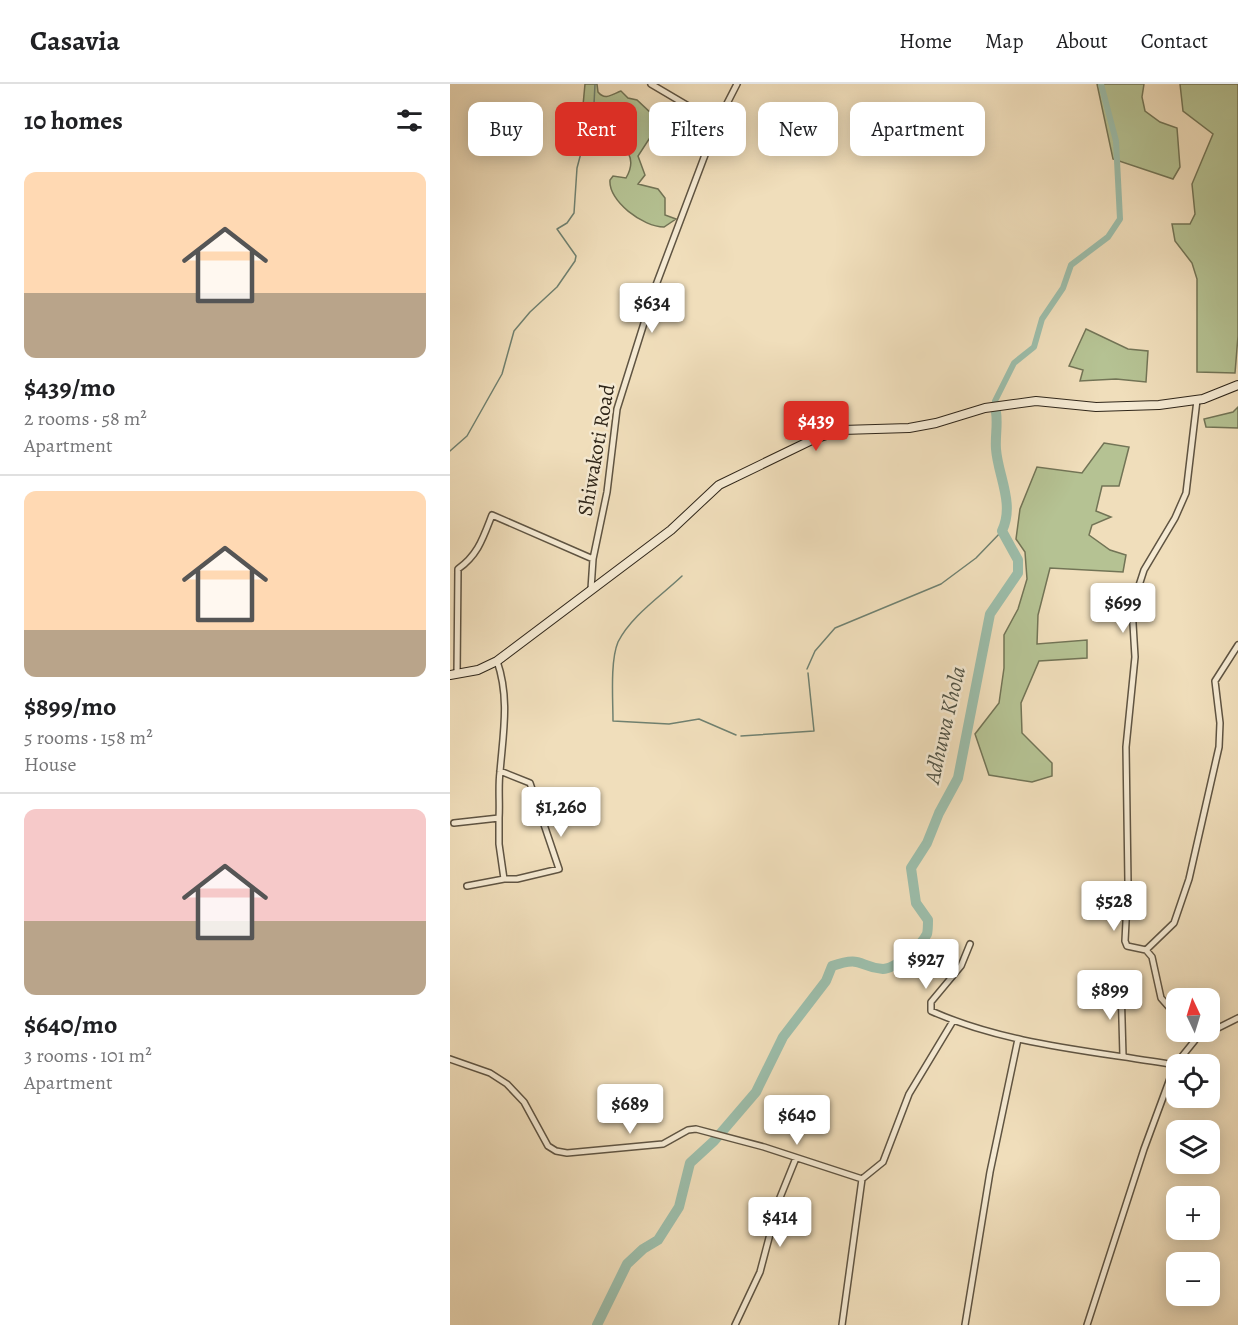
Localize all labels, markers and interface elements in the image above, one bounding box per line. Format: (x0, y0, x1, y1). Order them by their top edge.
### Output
text: Casavia (30, 22, 120, 60)
text: Home (899, 27, 952, 55)
text: Map (985, 27, 1023, 55)
text: About (1056, 27, 1108, 55)
text: Contact (1141, 27, 1208, 55)
chip: Buy (468, 102, 543, 156)
chip: Rent (555, 102, 637, 156)
chip: Filters (649, 102, 746, 156)
chip: New (758, 102, 838, 156)
chip: Apartment (850, 102, 985, 156)
text: 10 homes (24, 103, 123, 138)
icon: filters (393, 104, 426, 137)
icon: home (171, 211, 279, 319)
pin: $634 (616, 283, 688, 334)
text: $634 (634, 289, 670, 316)
text: $439/mo (24, 370, 115, 405)
street label: Shiwakoti Road (571, 381, 622, 518)
pin: $439 (780, 401, 852, 452)
text: 2 rooms · 58 m² (24, 405, 147, 432)
text: $439 (798, 407, 834, 434)
text: Apartment (24, 432, 113, 459)
icon: home (171, 530, 279, 638)
pin: $699 (1087, 583, 1159, 634)
text: $699 (1104, 589, 1142, 616)
water label: Adhuwa Khola (917, 663, 973, 788)
text: $899/mo (24, 689, 116, 724)
text: 5 rooms · 158 m² (24, 724, 153, 751)
text: House (24, 751, 76, 778)
pin: $1,260 (512, 787, 610, 838)
text: $1,260 (536, 793, 586, 820)
icon: home (171, 848, 279, 956)
pin: $528 (1078, 881, 1150, 932)
text: $528 (1095, 887, 1133, 914)
pin: $927 (890, 939, 962, 990)
text: $927 (908, 945, 944, 972)
pin: $899 (1074, 970, 1146, 1021)
text: $899 (1091, 976, 1129, 1003)
north arrow (1166, 988, 1220, 1042)
map controls (1166, 988, 1220, 1306)
text: $640/mo (24, 1007, 117, 1042)
text: 3 rooms · 101 m² (24, 1042, 152, 1069)
button: locate (1166, 1054, 1220, 1108)
text: Apartment (24, 1069, 113, 1096)
pin: $689 (594, 1084, 666, 1135)
text: $689 (611, 1090, 649, 1117)
pin: $640 (761, 1095, 833, 1146)
text: $640 (778, 1101, 816, 1128)
button: layers (1166, 1120, 1220, 1174)
button: + (1166, 1186, 1220, 1240)
pin: $414 (744, 1197, 816, 1248)
text: $414 (762, 1203, 798, 1230)
button: − (1166, 1252, 1220, 1306)

